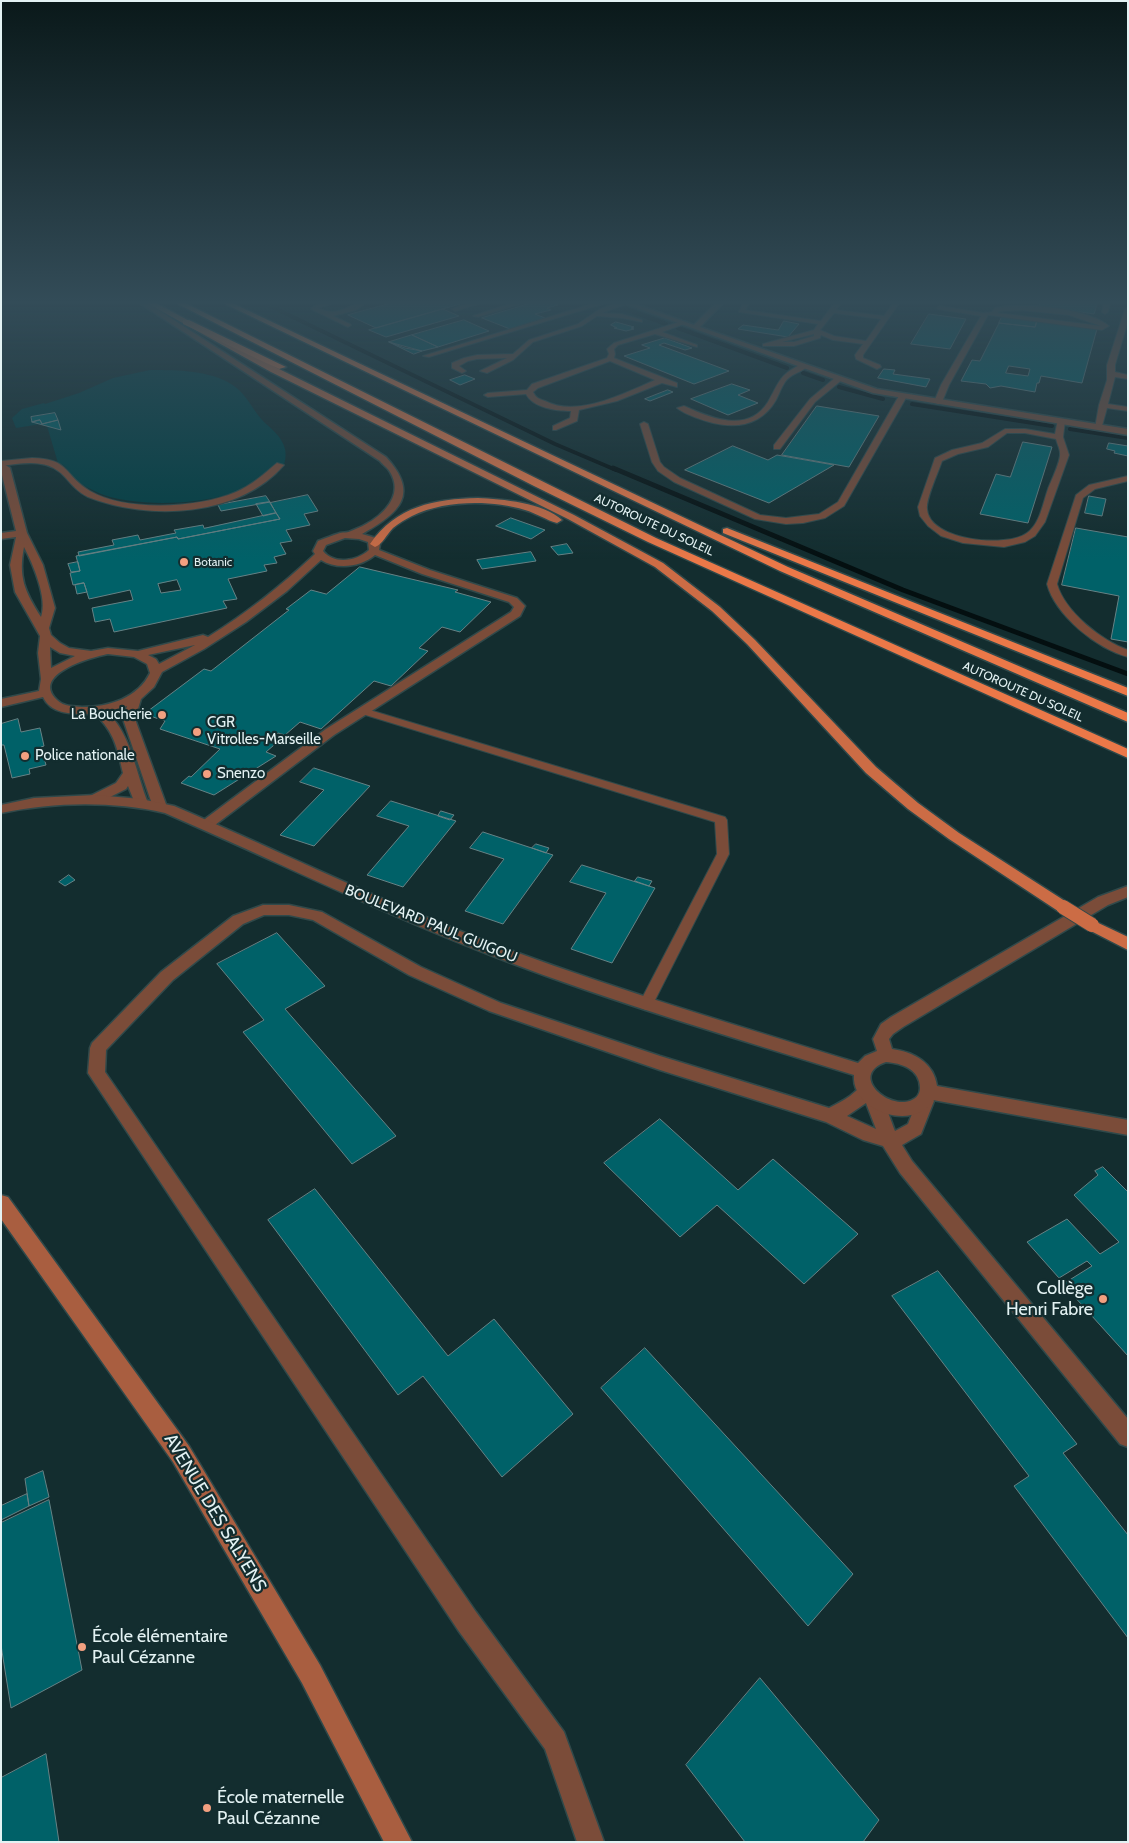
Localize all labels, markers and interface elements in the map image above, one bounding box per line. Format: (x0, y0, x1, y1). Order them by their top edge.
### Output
street label: AUTOROUTE DU SOLEIL (592, 491, 716, 559)
place label: Botanic (194, 555, 232, 569)
marker: Botanic (178, 556, 190, 568)
street label: AUTOROUTE DU SOLEIL (961, 659, 1085, 725)
place label: La Boucherie (71, 706, 152, 724)
marker: La Boucherie (156, 709, 168, 721)
place label: CGR Vitrolles-Marseille (207, 714, 321, 749)
marker: CGR Vitrolles-Marseille (191, 726, 203, 738)
place label: Police nationale (35, 747, 135, 765)
marker: Police nationale (19, 750, 31, 762)
place label: Snenzo (217, 765, 265, 783)
marker: Snenzo (201, 768, 213, 780)
street label: BOULEVARD PAUL GUIGOU (342, 881, 520, 967)
place label: Collège Henri Fabre (1006, 1278, 1093, 1320)
marker: Collège Henri Fabre (1097, 1293, 1109, 1305)
street label: AVENUE DES SALYENS (159, 1430, 271, 1596)
place label: École élémentaire Paul Cézanne (92, 1626, 228, 1668)
marker: École élémentaire Paul Cézanne (76, 1641, 88, 1653)
place label: École maternelle Paul Cézanne (217, 1787, 344, 1830)
marker: École maternelle Paul Cézanne (201, 1802, 213, 1814)

